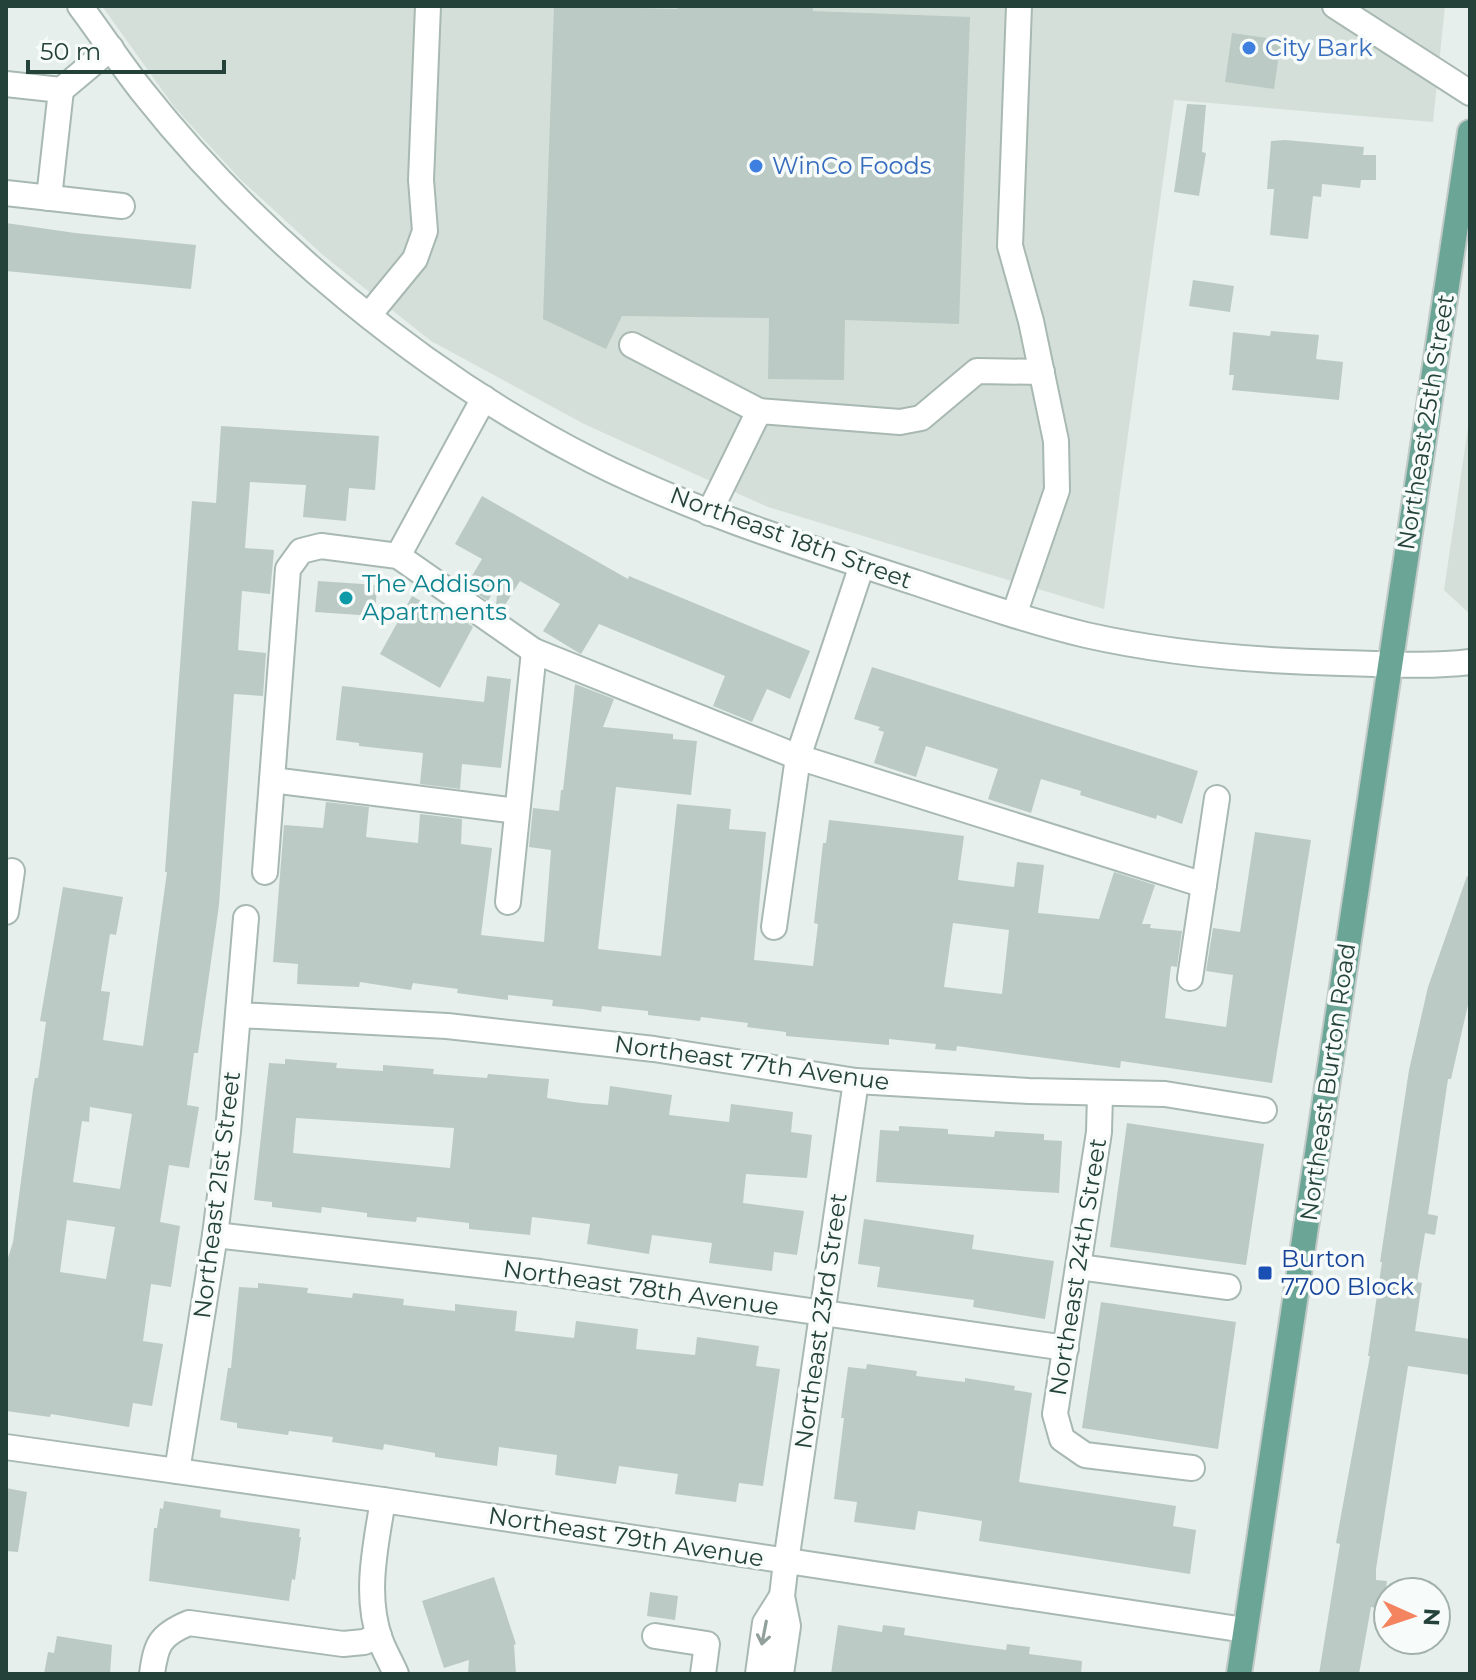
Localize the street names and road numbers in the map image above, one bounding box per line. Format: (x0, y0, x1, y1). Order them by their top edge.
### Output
street label: Northeast 25th Street (1391, 292, 1460, 552)
street label: Northeast 18th Street (666, 480, 916, 595)
street label: Northeast Burton Road (1294, 941, 1361, 1223)
street label: Northeast 77th Avenue (613, 1029, 891, 1096)
street label: Northeast 21st Street (187, 1069, 246, 1320)
street label: Northeast 24th Street (1043, 1136, 1112, 1398)
street label: Northeast 23rd Street (788, 1191, 853, 1451)
street label: Northeast 78th Avenue (501, 1254, 781, 1321)
street label: Northeast 79th Avenue (486, 1500, 766, 1573)

